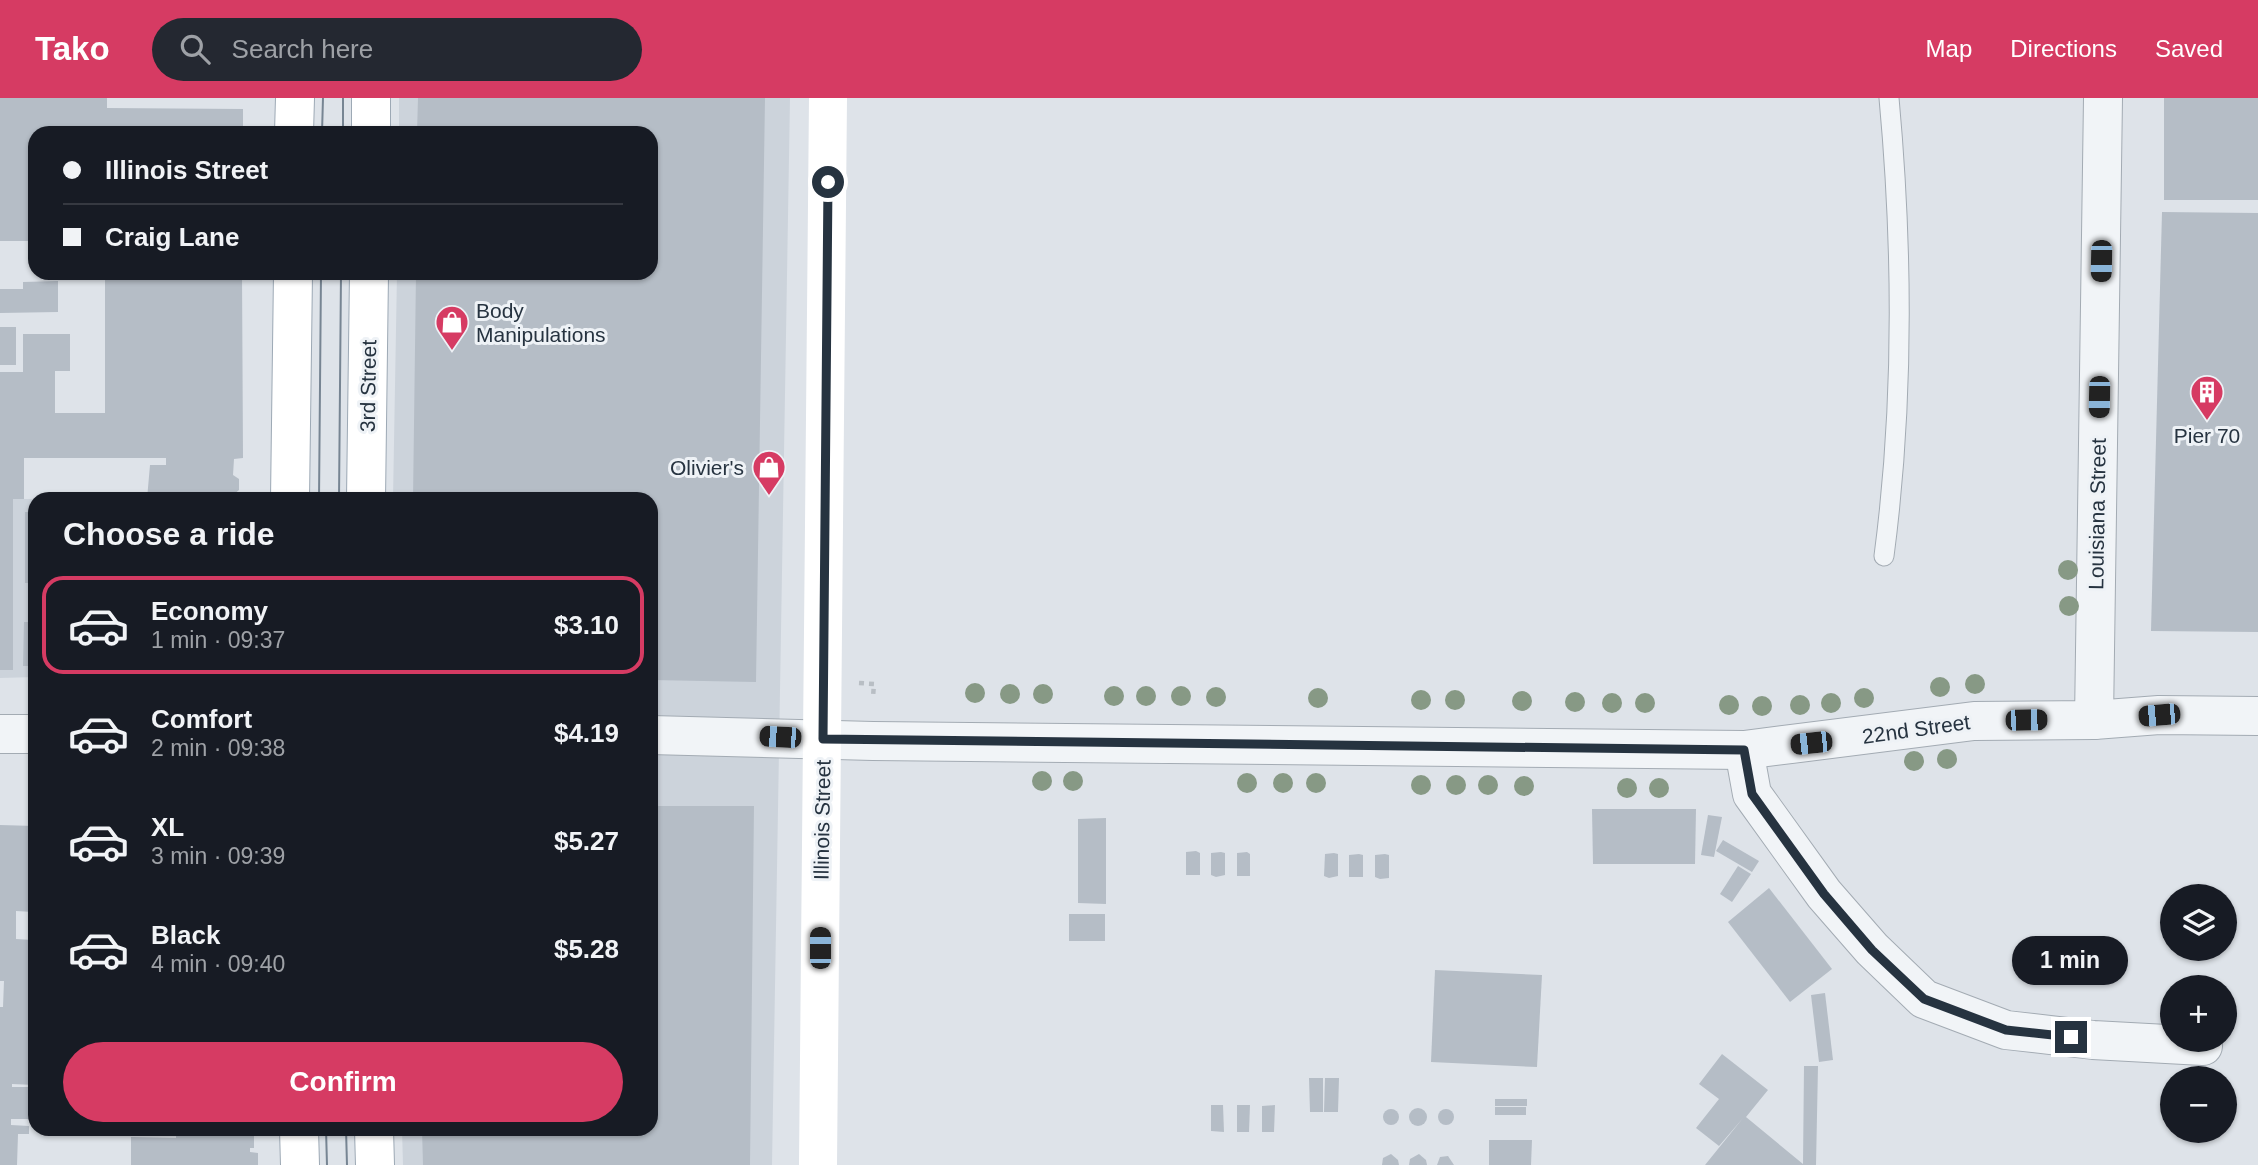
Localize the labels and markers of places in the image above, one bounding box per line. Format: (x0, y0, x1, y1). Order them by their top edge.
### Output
place label: Body Manipulations (476, 299, 606, 346)
shop icon: Body Manipulations (433, 303, 471, 352)
building icon: Pier 70 (2188, 373, 2226, 422)
place label: Pier 70 (2174, 424, 2240, 447)
shop icon: Olivier's (750, 448, 788, 497)
place label: Olivier's (670, 456, 744, 479)

